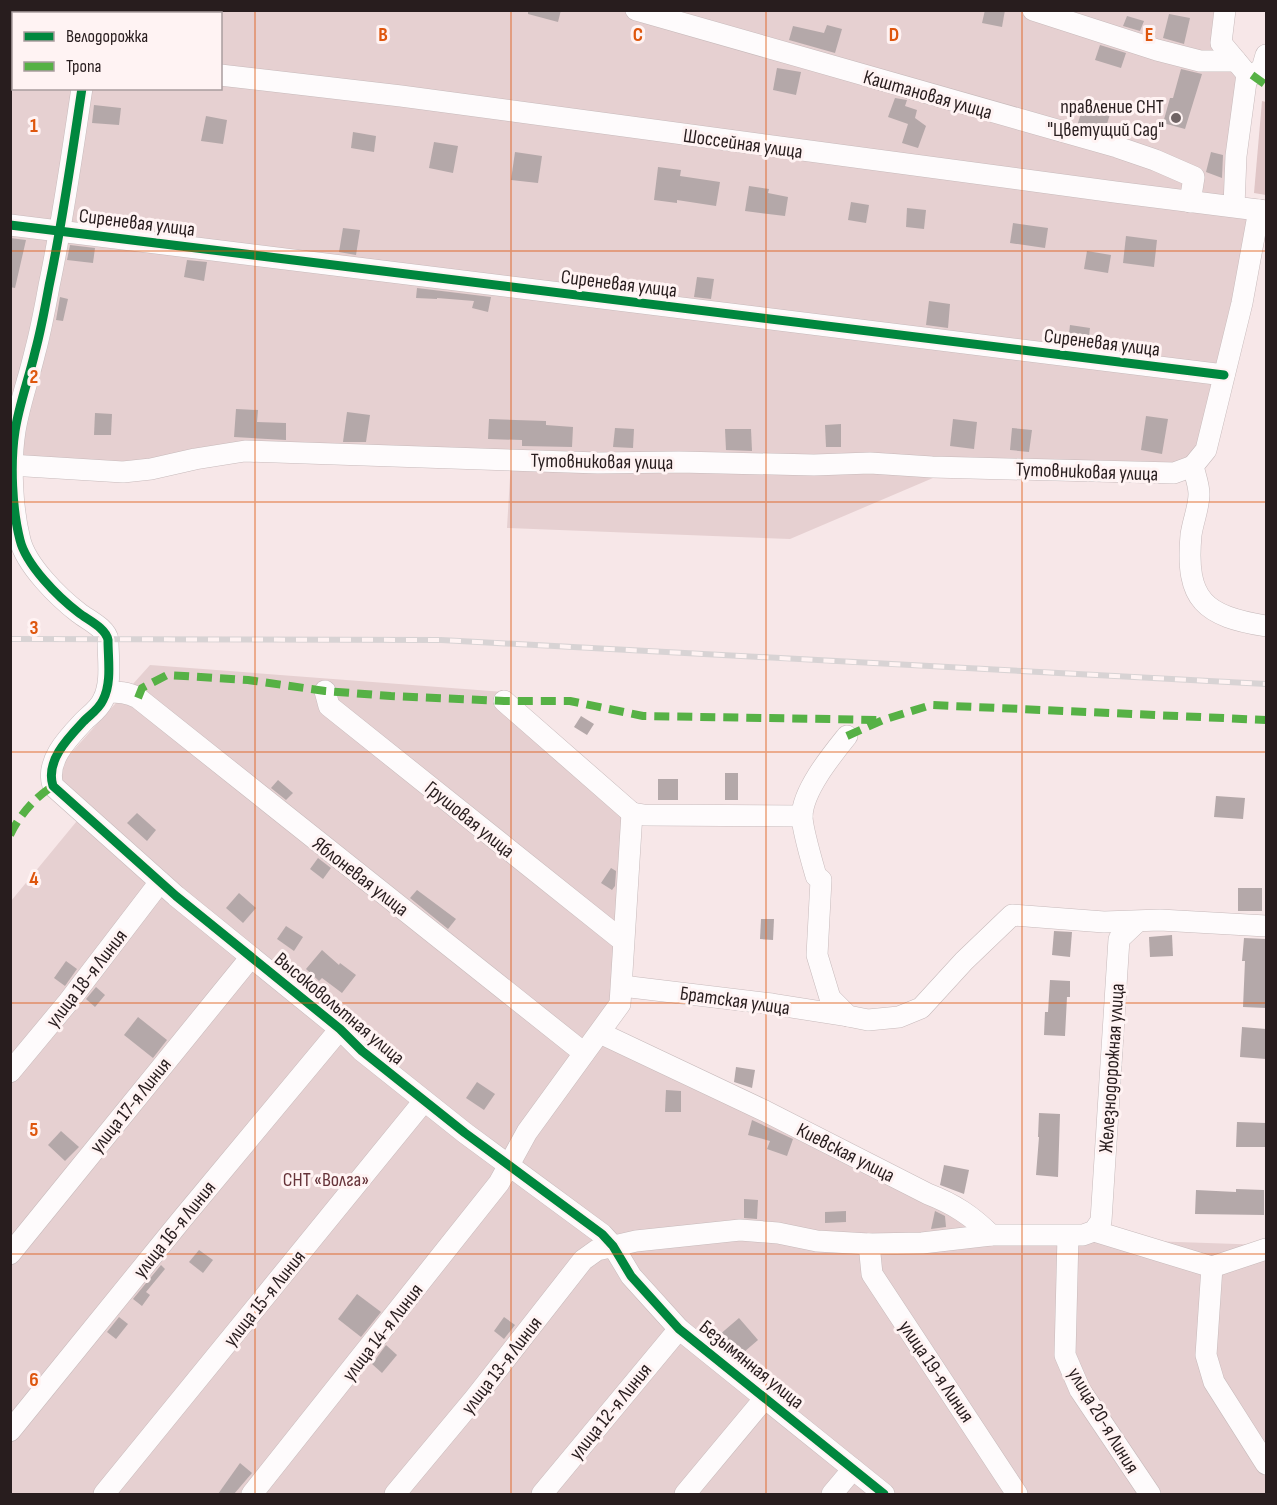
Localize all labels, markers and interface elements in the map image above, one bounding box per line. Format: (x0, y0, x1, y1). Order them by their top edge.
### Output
legend (12, 12, 222, 90)
text: B (378, 23, 388, 47)
text: C (633, 23, 643, 47)
text: D (889, 23, 899, 47)
text: E (1145, 23, 1153, 47)
text: Велодорожка (66, 26, 148, 47)
text: Тропа (66, 56, 102, 77)
street label: Каштановая улица (861, 65, 995, 125)
place label: правление СНТ "Цветущий Сад" (1047, 95, 1164, 142)
marker: правление СНТ "Цветущий Сад" (1169, 111, 1183, 125)
text: 1 (30, 114, 38, 138)
street label: Шоссейная улица (682, 124, 804, 164)
street label: Сиреневая улица (77, 204, 196, 242)
street label: Сиреневая улица (559, 265, 678, 303)
street label: Сиреневая улица (1042, 324, 1161, 362)
text: 2 (30, 365, 38, 389)
street label: Тутовниковая улица (530, 449, 673, 475)
street label: Тутовниковая улица (1015, 458, 1159, 486)
text: 3 (30, 616, 39, 640)
street label: Грушовая улица (420, 776, 519, 863)
street label: Яблоневая улица (308, 832, 413, 922)
text: 4 (29, 867, 39, 891)
street label: улица 18-я Линия (41, 925, 132, 1032)
street label: Высоковольтная улица (269, 947, 409, 1070)
street label: Братская улица (678, 981, 791, 1021)
street label: Железнодорожная улица (1094, 982, 1130, 1154)
street label: улица 17-я Линия (85, 1053, 177, 1158)
text: 5 (30, 1118, 39, 1142)
street label: Киевская улица (792, 1118, 899, 1188)
park label: СНТ «Волга» (283, 1168, 369, 1192)
street label: улица 16-я Линия (128, 1176, 221, 1283)
street label: улица 15-я Линия (219, 1246, 311, 1352)
street label: улица 14-я Линия (337, 1279, 428, 1386)
street label: улица 13-я Линия (456, 1312, 547, 1419)
street label: Безымянная улица (694, 1315, 808, 1414)
street label: улица 19-я Линия (893, 1316, 979, 1427)
street label: улица 12-я Линия (565, 1358, 657, 1465)
street label: улица 20-я Линия (1062, 1363, 1144, 1478)
text: 6 (29, 1368, 39, 1392)

